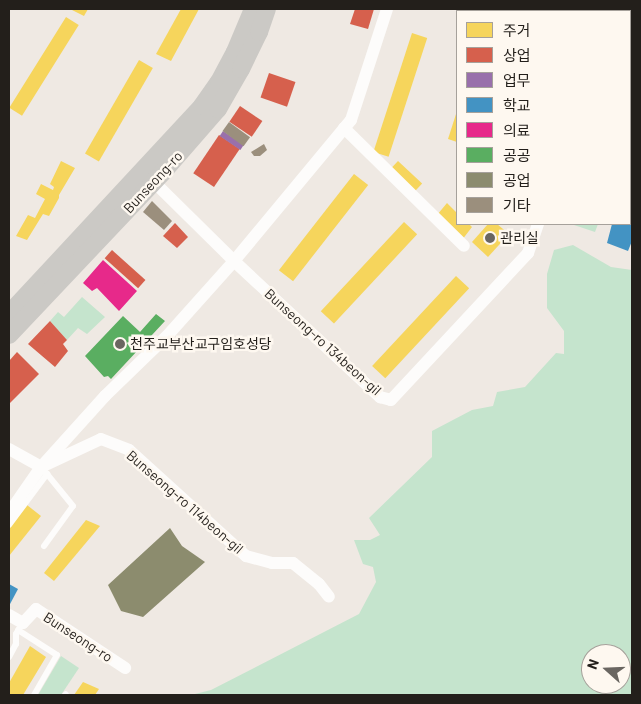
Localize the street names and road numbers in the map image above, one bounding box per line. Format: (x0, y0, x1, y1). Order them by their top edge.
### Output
street label: Bunseong-ro (120, 148, 186, 216)
street label: Bunseong-ro 134beon-gil (261, 285, 385, 399)
street label: Bunseong-ro 114beon-gil (123, 447, 247, 557)
street label: Bunseong-ro (40, 609, 116, 665)

